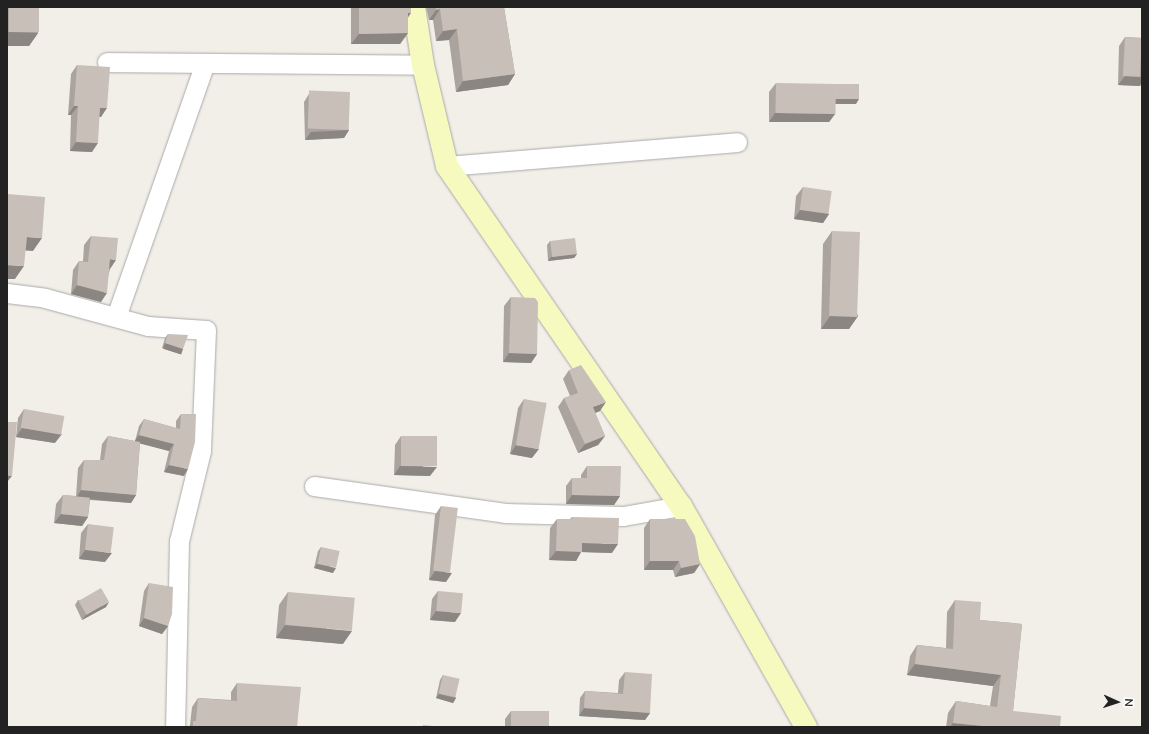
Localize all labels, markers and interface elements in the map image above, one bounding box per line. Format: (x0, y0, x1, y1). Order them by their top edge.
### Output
north arrow (1097, 682, 1137, 722)
text: N (1122, 698, 1136, 707)

